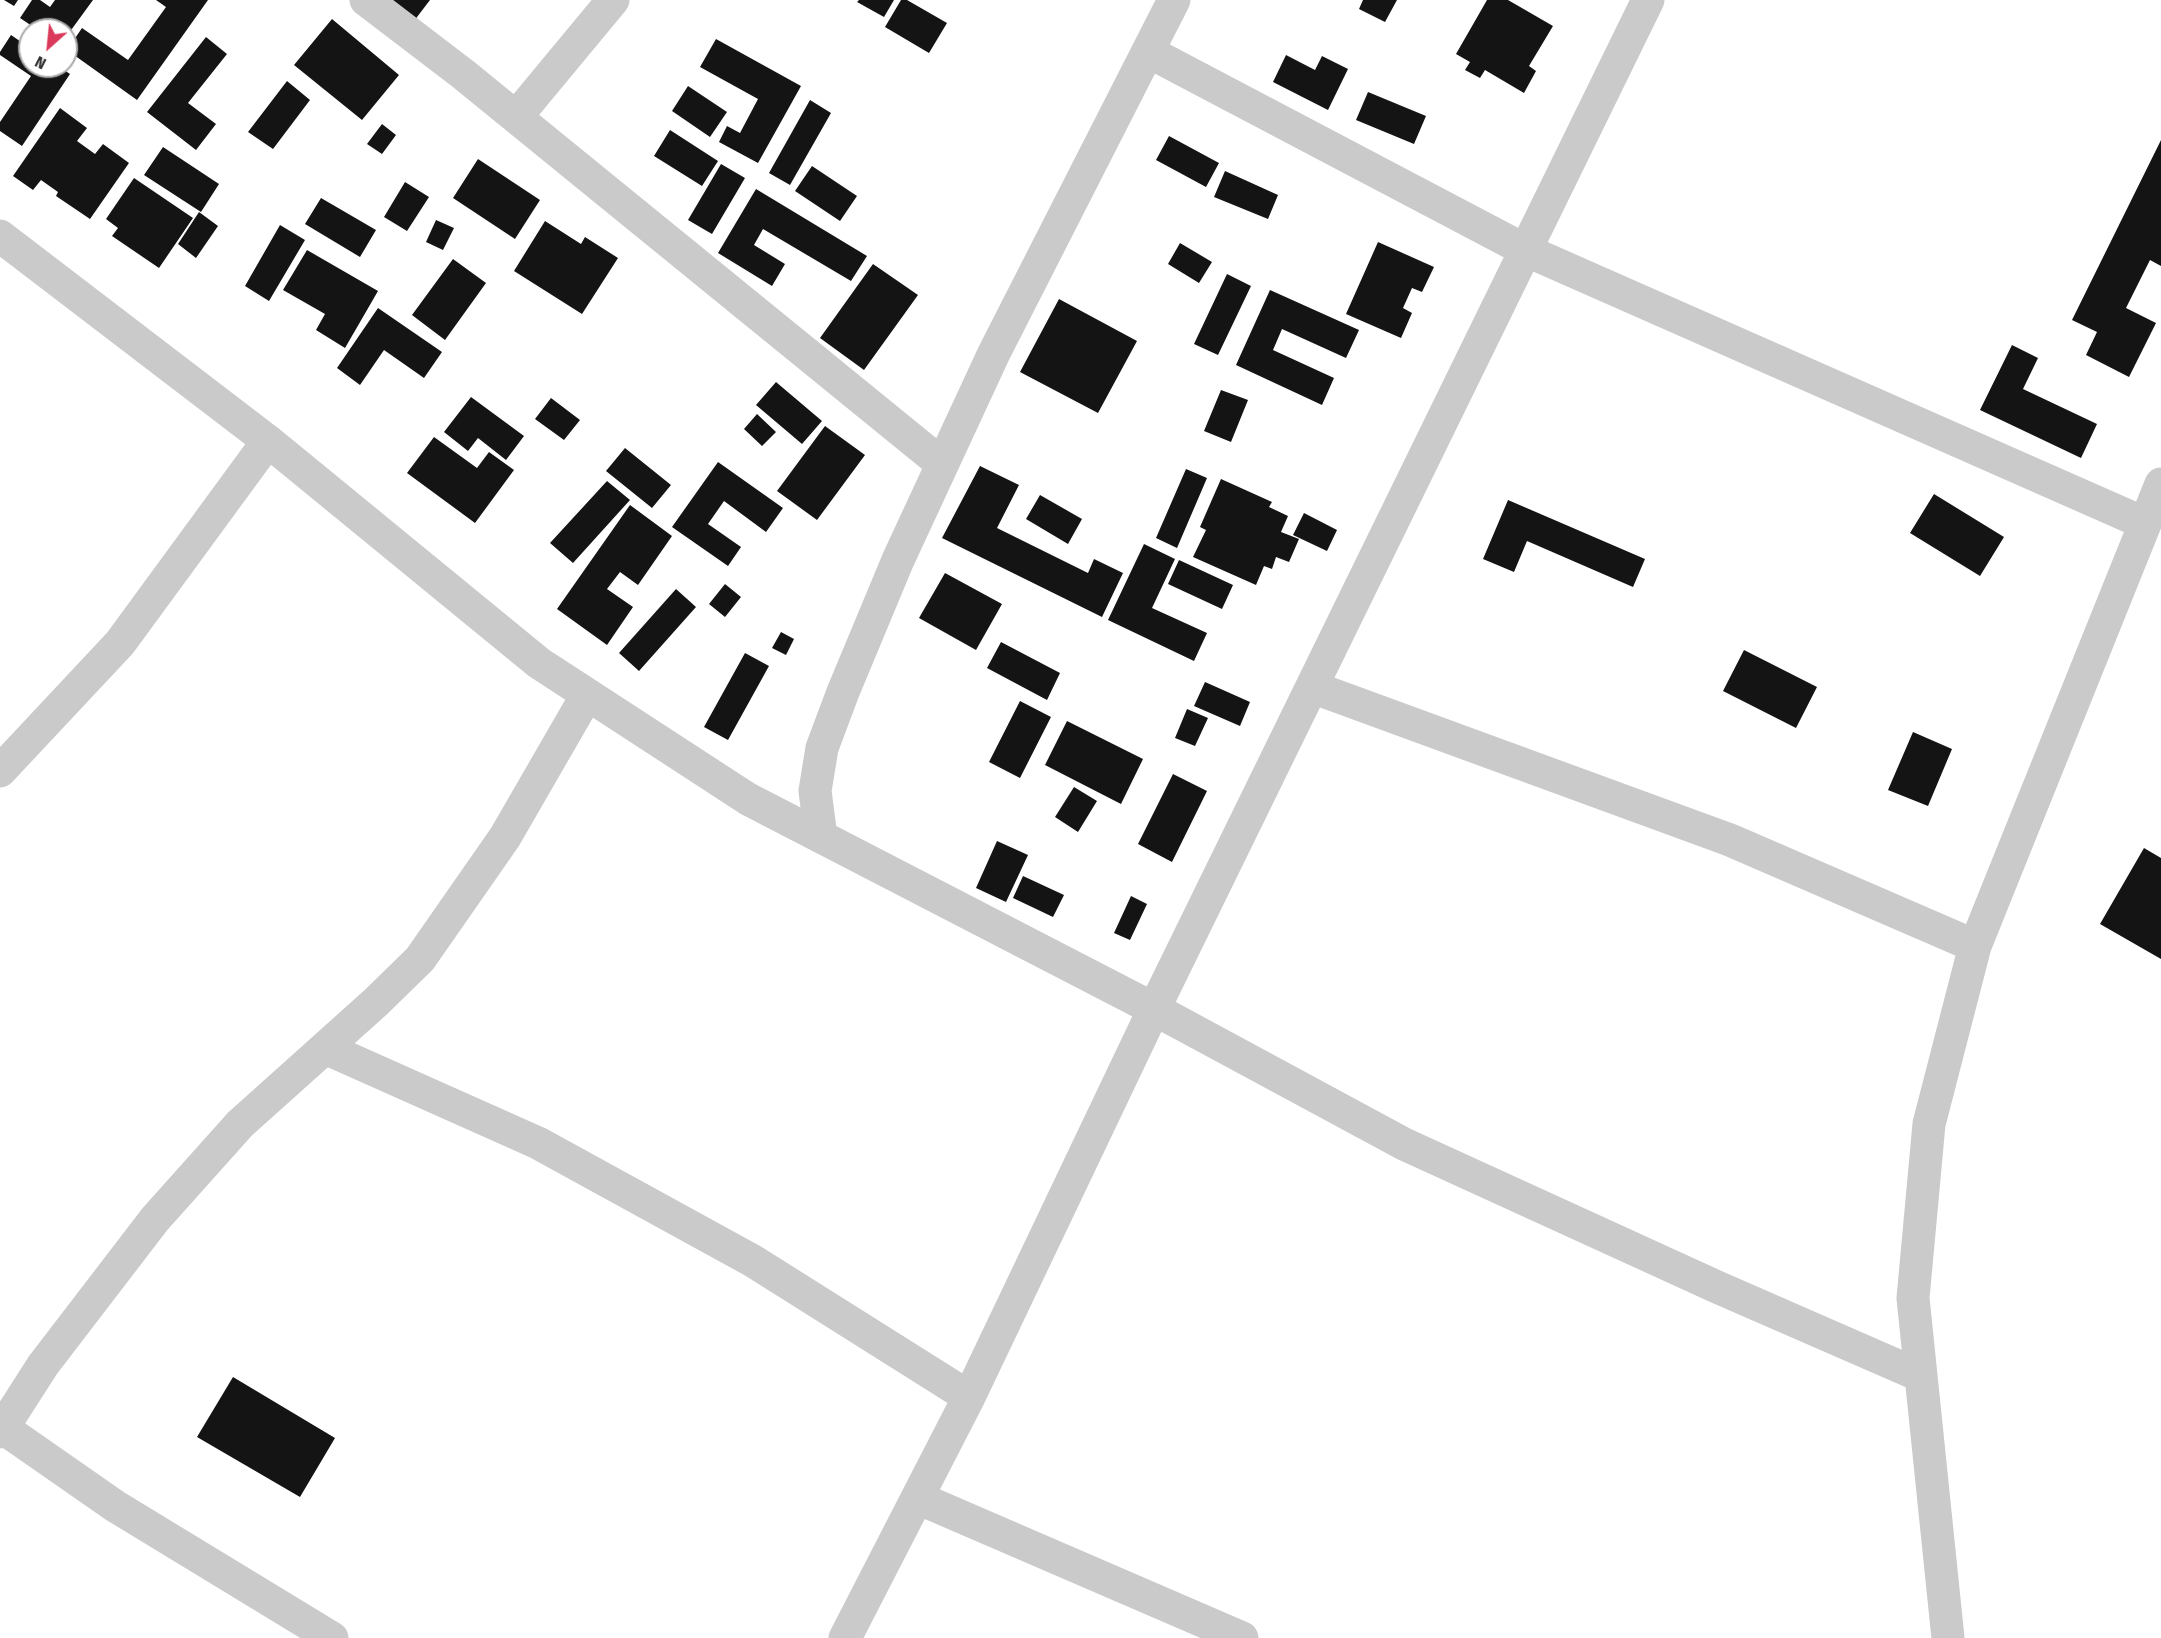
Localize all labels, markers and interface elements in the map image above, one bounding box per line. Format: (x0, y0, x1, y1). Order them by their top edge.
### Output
north arrow (18, 18, 78, 78)
text: N (32, 52, 49, 73)

